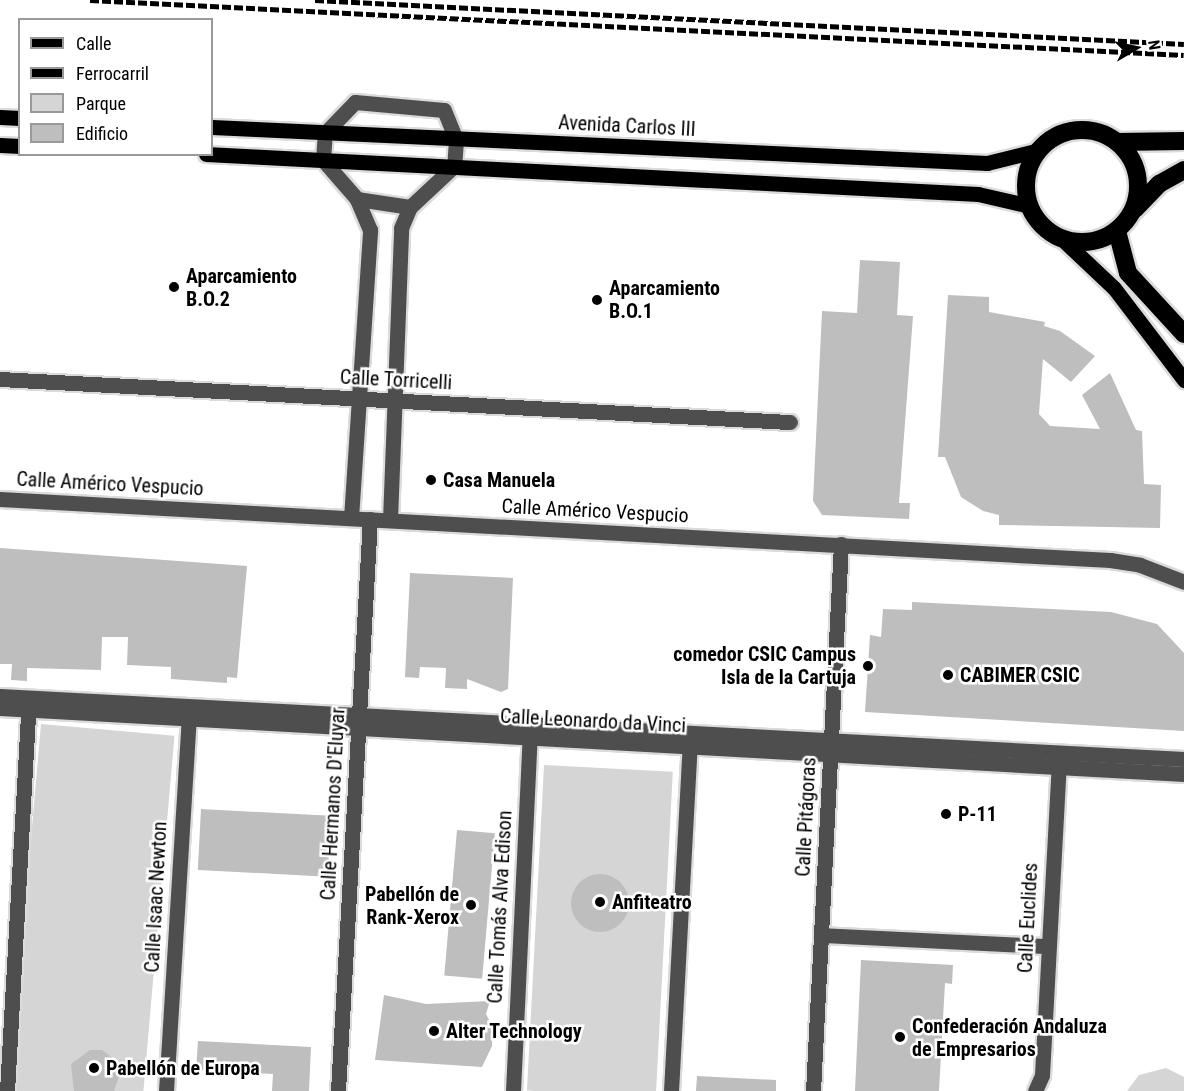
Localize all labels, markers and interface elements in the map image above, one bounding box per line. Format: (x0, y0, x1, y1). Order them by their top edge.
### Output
legend (18, 18, 213, 156)
north arrow (1106, 18, 1166, 78)
text: Calle (76, 33, 112, 54)
text: N (1144, 39, 1164, 51)
text: Ferrocarril (76, 63, 149, 84)
text: Parque (76, 93, 126, 114)
street label: Avenida Carlos III (558, 110, 696, 142)
text: Edificio (76, 123, 128, 144)
place label: Aparcamiento B.O.2 (186, 264, 297, 311)
place label: Aparcamiento B.O.1 (609, 276, 720, 323)
marker: Aparcamiento B.O.2 (167, 280, 181, 294)
marker: Aparcamiento B.O.1 (590, 293, 604, 307)
street label: Calle Torricelli (339, 365, 453, 395)
street label: Calle Américo Vespucio (16, 467, 204, 501)
place label: Casa Manuela (443, 468, 555, 492)
marker: Casa Manuela (424, 473, 438, 487)
street label: Calle Américo Vespucio (501, 494, 689, 528)
place label: comedor CSIC Campus Isla de la Cartuja (673, 642, 856, 689)
marker: comedor CSIC Campus Isla de la Cartuja (861, 659, 875, 673)
place label: CABIMER CSIC (960, 663, 1080, 687)
marker: CABIMER CSIC (941, 668, 955, 682)
street label: Calle Leonardo da Vinci (499, 704, 687, 738)
street label: Calle Hermanos D'Eluyar (316, 707, 350, 901)
street label: Calle Pitágoras (791, 757, 821, 877)
place label: P-11 (958, 802, 997, 826)
marker: P-11 (939, 807, 953, 821)
street label: Calle Tomás Alva Edison (483, 810, 517, 1004)
street label: Calle Isaac Newton (140, 821, 172, 973)
street label: Calle Euclides (1013, 862, 1043, 974)
place label: Pabellón de Rank-Xerox (365, 882, 459, 929)
place label: Anfiteatro (612, 890, 692, 914)
marker: Anfiteatro (593, 895, 607, 909)
marker: Pabellón de Rank-Xerox (464, 898, 478, 912)
place label: Confederación Andaluza de Empresarios (912, 1014, 1107, 1061)
place label: Alter Technology (446, 1019, 582, 1043)
marker: Alter Technology (427, 1024, 441, 1038)
marker: Confederación Andaluza de Empresarios (893, 1030, 907, 1044)
place label: Pabellón de Europa (106, 1056, 260, 1080)
marker: Pabellón de Europa (87, 1061, 101, 1075)

